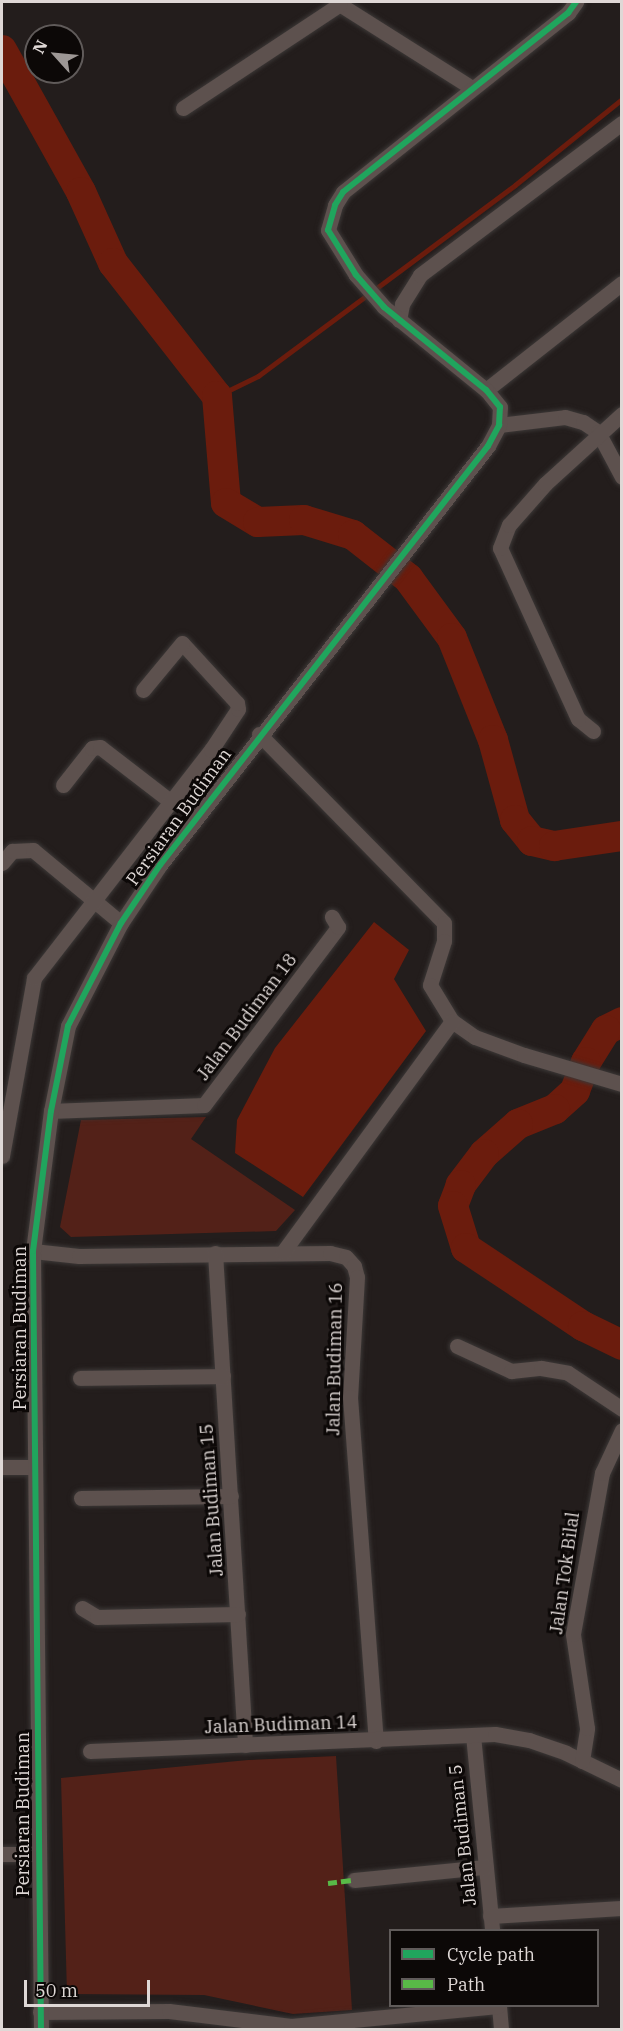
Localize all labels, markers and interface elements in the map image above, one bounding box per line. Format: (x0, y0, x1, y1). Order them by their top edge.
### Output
north arrow (24, 24, 84, 84)
text: N (28, 37, 52, 57)
street label: Persiaran Budiman (122, 744, 236, 890)
street label: Jalan Budiman 18 (192, 949, 302, 1085)
street label: Persiaran Budiman (9, 1246, 31, 1410)
street label: Jalan Budiman 16 (323, 1282, 347, 1436)
street label: Jalan Budiman 15 (196, 1423, 228, 1577)
street label: Jalan Tok Bilal (546, 1511, 584, 1635)
street label: Jalan Budiman 14 (204, 1712, 358, 1738)
street label: Persiaran Budiman (12, 1732, 34, 1896)
street label: Jalan Budiman 5 (445, 1763, 481, 1907)
legend (389, 1929, 599, 2007)
text: Cycle path (447, 1943, 535, 1966)
scale bar (27, 1968, 153, 2006)
text: Path (447, 1973, 485, 1996)
text: 50 m (35, 1979, 78, 2002)

